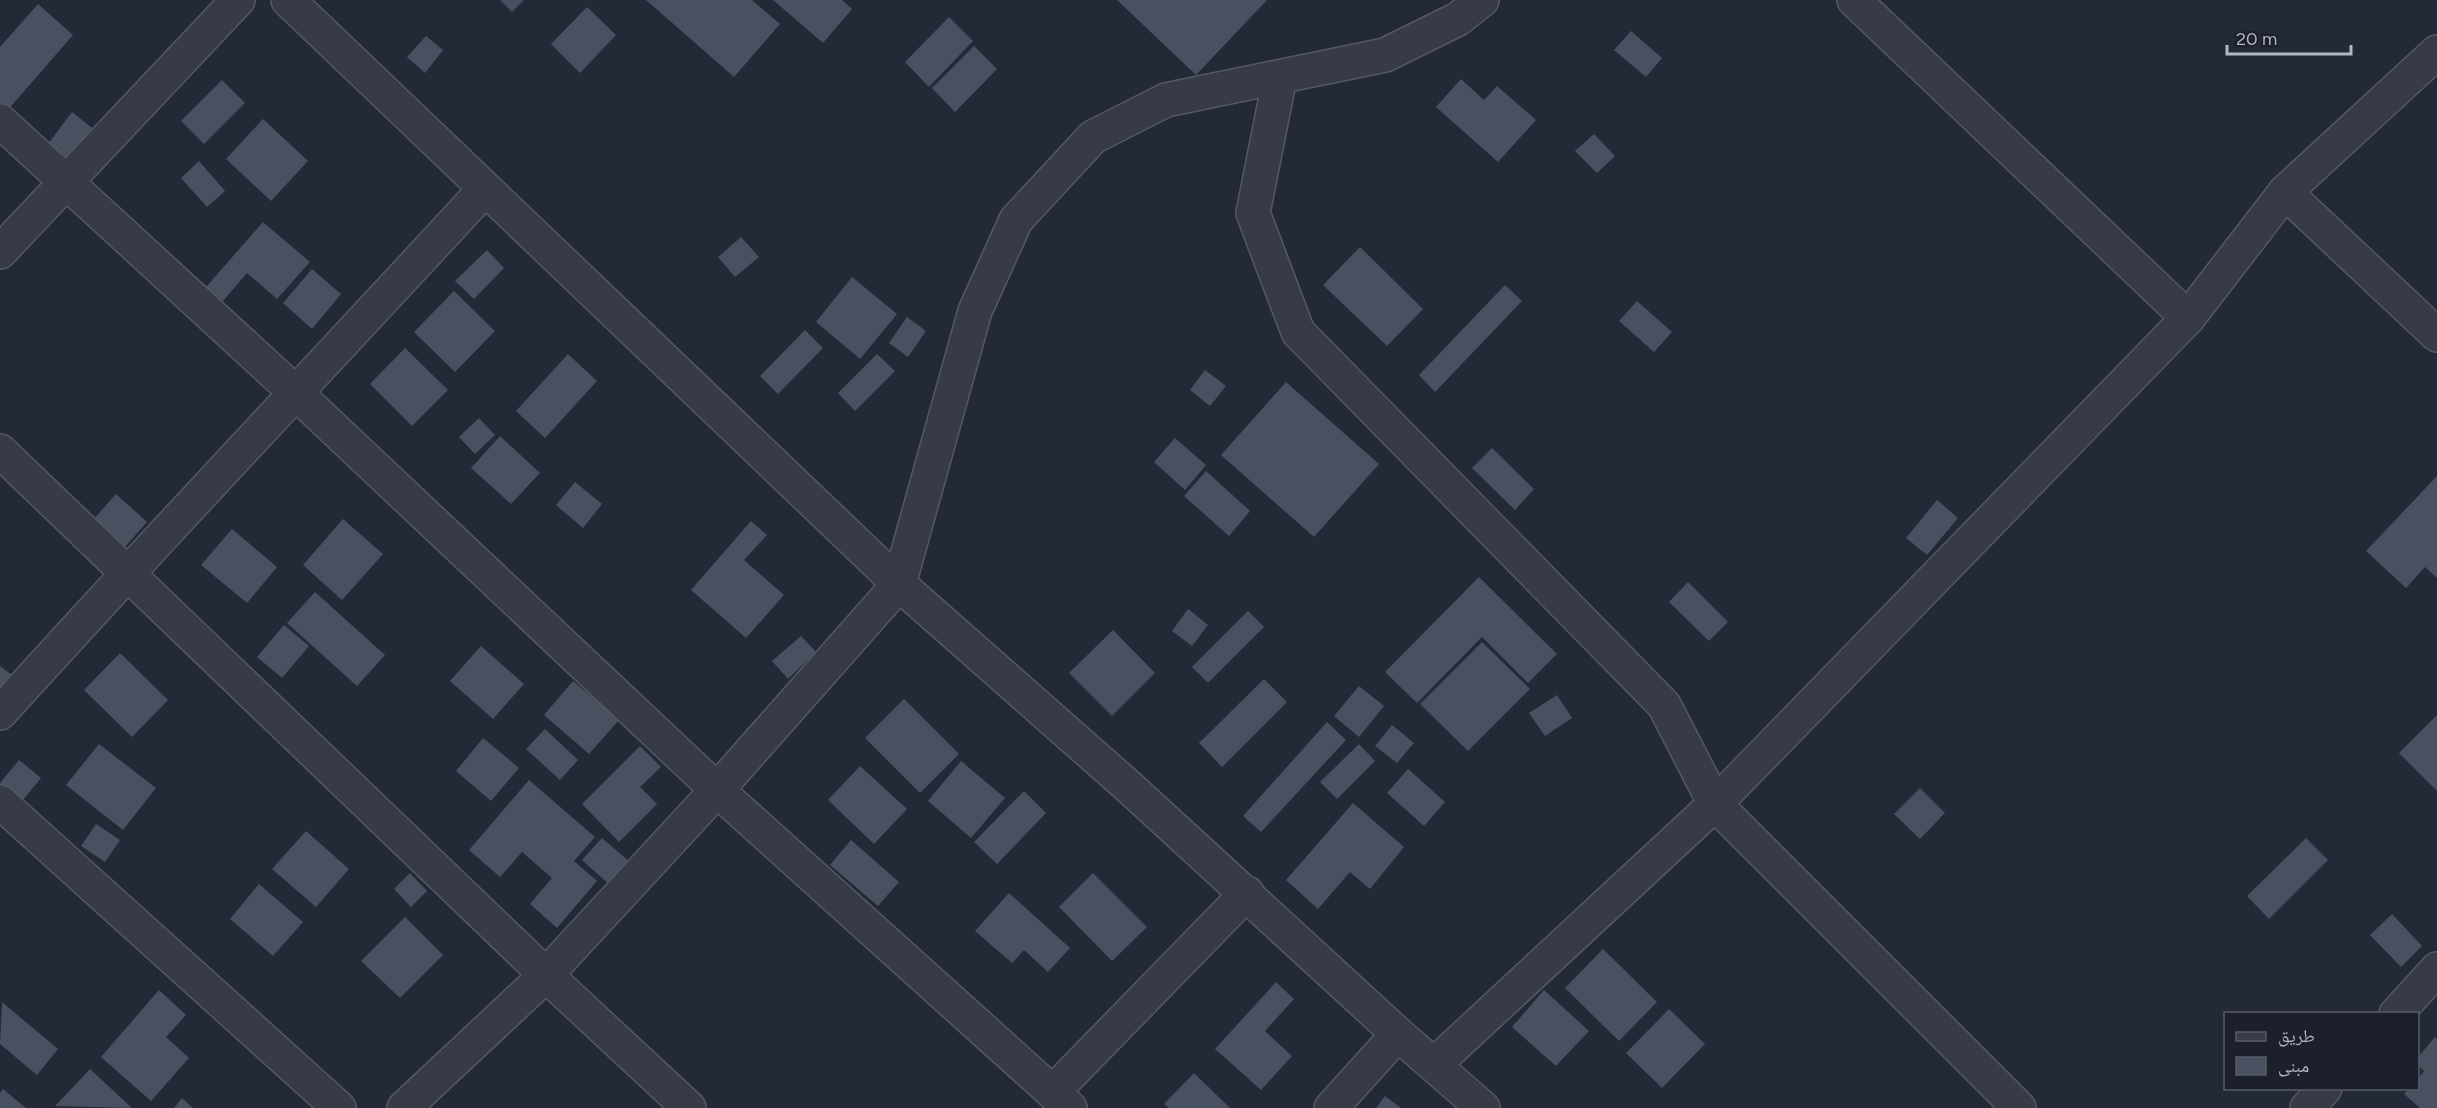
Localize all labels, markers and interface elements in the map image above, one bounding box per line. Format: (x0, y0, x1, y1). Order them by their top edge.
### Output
scale bar (2227, 18, 2352, 56)
text: 20 m (2236, 28, 2277, 50)
legend (2224, 1012, 2419, 1090)
text: طريق (2278, 1025, 2315, 1047)
text: مبنى (2278, 1055, 2309, 1077)

